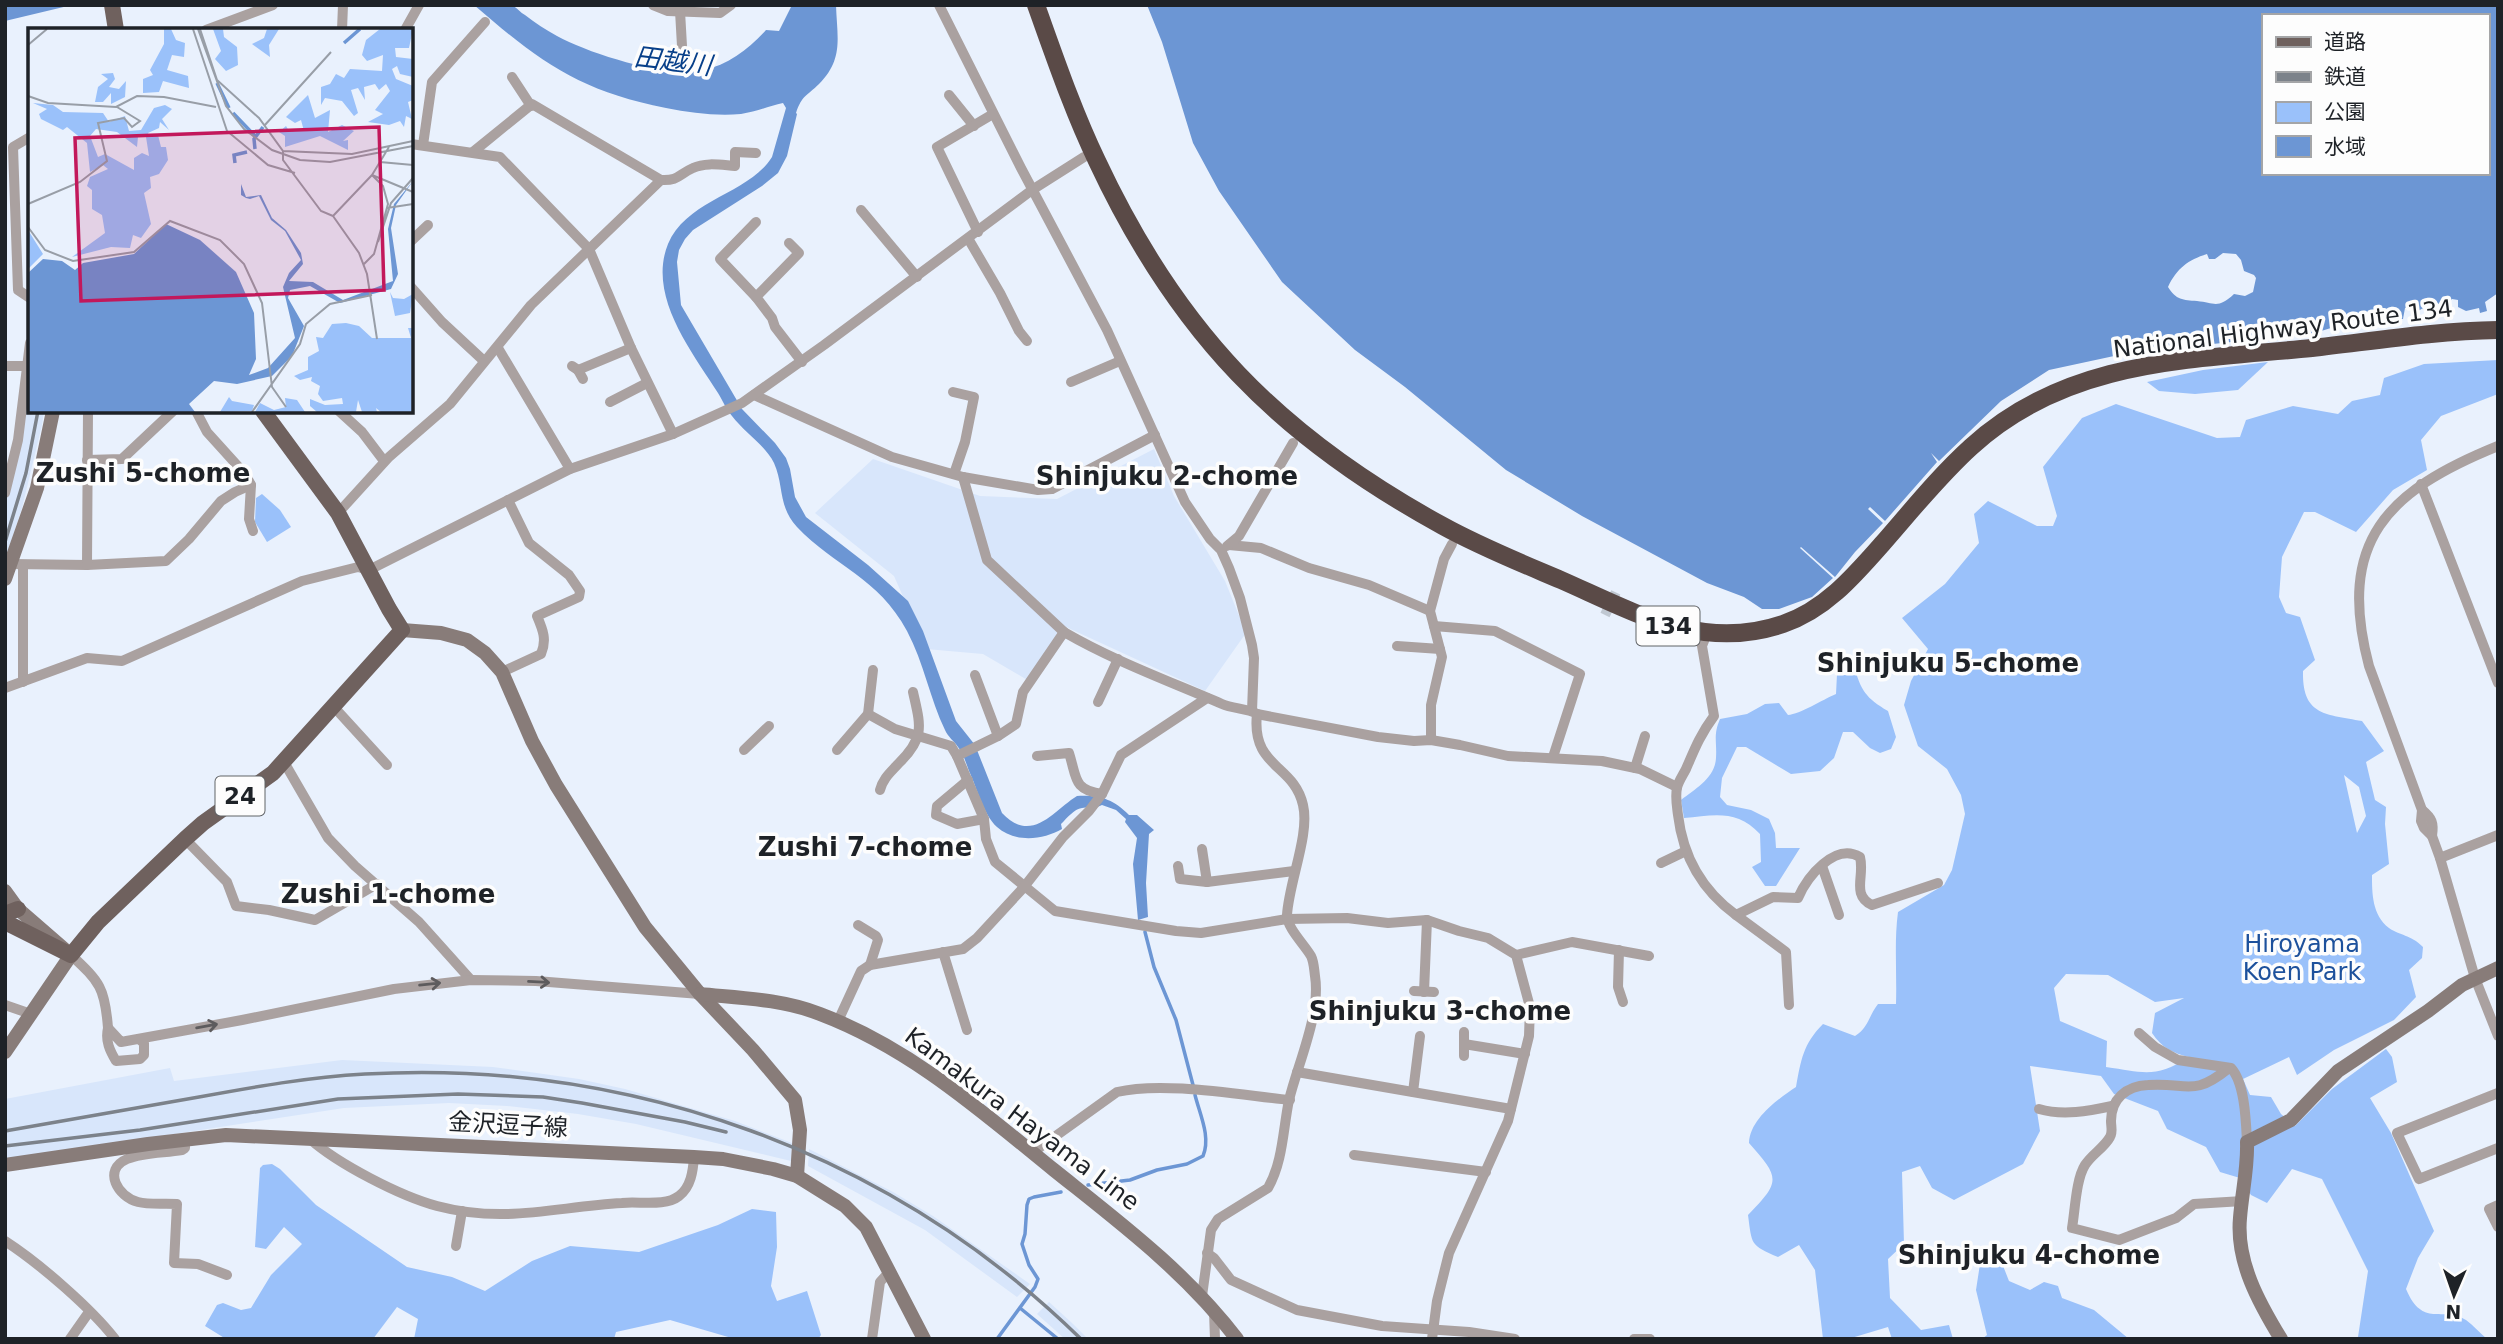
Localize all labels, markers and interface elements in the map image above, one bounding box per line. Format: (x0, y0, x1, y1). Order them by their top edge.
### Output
legend (2262, 14, 2489, 175)
inset map (28, 28, 413, 413)
text: 道路 (2324, 30, 2366, 54)
water label: 田越川 (632, 41, 717, 81)
text: 鉄道 (2324, 65, 2366, 89)
text: 公園 (2324, 100, 2366, 124)
text: 水域 (2324, 135, 2366, 159)
street label: National Highway Route 134 (2112, 294, 2454, 364)
district label: Zushi 5-chome (36, 458, 250, 488)
district label: Shinjuku 2-chome (1036, 461, 1298, 491)
road number: 134 (1636, 606, 1700, 646)
district label: Shinjuku 5-chome (1817, 648, 2079, 678)
road number: 24 (216, 776, 264, 816)
district label: Zushi 7-chome (758, 832, 972, 862)
district label: Zushi 1-chome (281, 879, 495, 909)
park label: Hiroyama Koen Park (2243, 930, 2361, 986)
one-way arrow (528, 976, 550, 989)
one-way arrow (418, 977, 441, 990)
district label: Shinjuku 3-chome (1309, 996, 1571, 1026)
one-way arrow (195, 1019, 218, 1033)
street label: Kamakura Hayama Line (899, 1022, 1145, 1216)
street label: 金沢逗子線 (447, 1108, 569, 1142)
district label: Shinjuku 4-chome (1898, 1240, 2160, 1270)
north arrow (2419, 1260, 2489, 1330)
text: N (2445, 1301, 2462, 1323)

